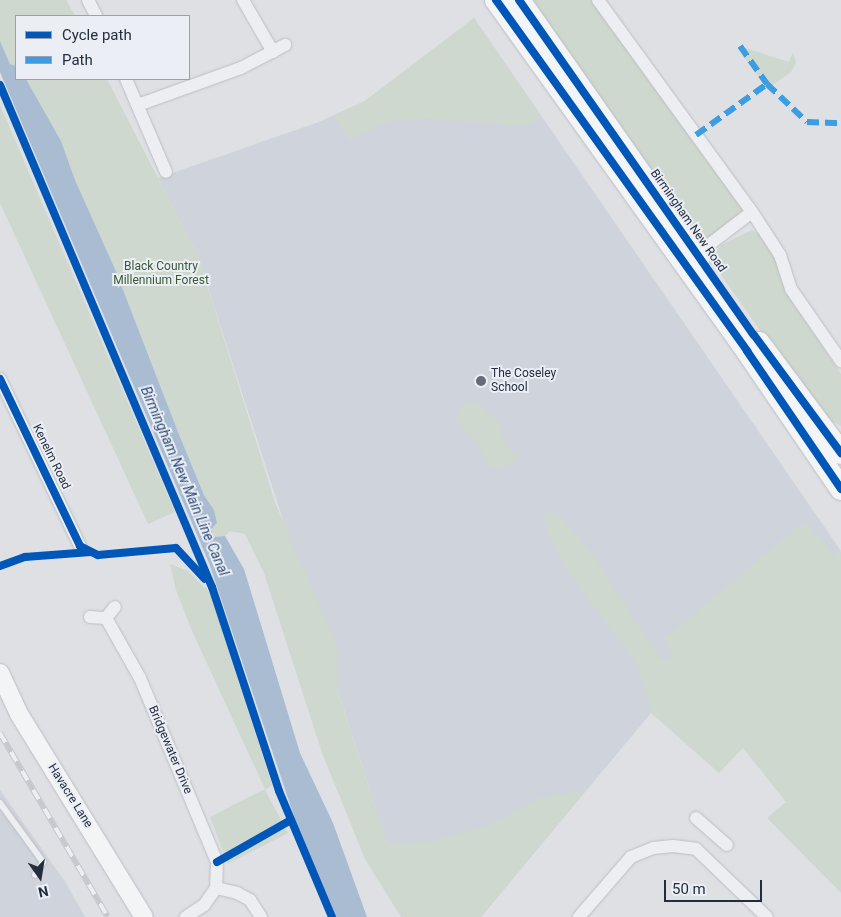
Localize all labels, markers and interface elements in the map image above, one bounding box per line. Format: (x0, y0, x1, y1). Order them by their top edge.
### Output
legend (15, 15, 190, 80)
text: Cycle path (62, 26, 132, 44)
text: Path (62, 51, 93, 69)
street label: Birmingham New Road (647, 167, 729, 275)
park label: Black Country Millennium Forest (113, 260, 209, 288)
place label: The Coseley School (491, 367, 556, 395)
marker: The Coseley School (475, 375, 487, 387)
water label: Birmingham New Main Line Canal (137, 384, 233, 578)
street label: Kenelm Road (29, 422, 73, 492)
street label: Bridgewater Drive (145, 704, 195, 796)
street label: Havacre Lane (45, 761, 95, 831)
north arrow (15, 852, 65, 902)
scale bar (666, 870, 764, 902)
text: 50 m (672, 880, 706, 898)
text: N (37, 883, 50, 901)

